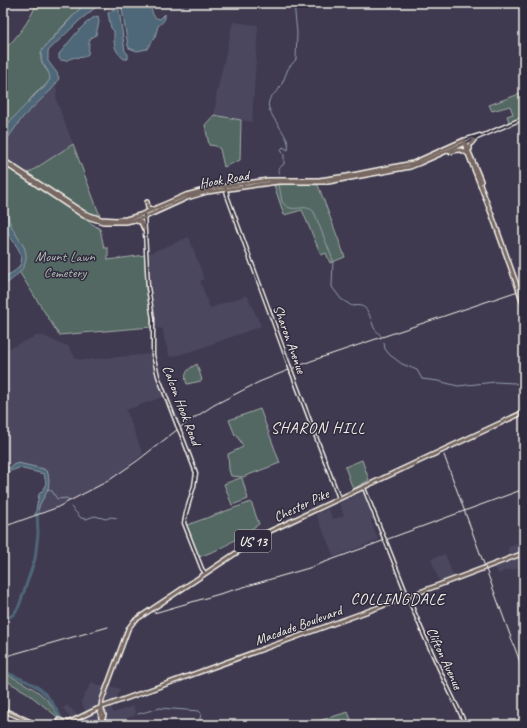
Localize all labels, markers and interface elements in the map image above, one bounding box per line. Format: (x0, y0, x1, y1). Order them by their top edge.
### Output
street label: Hook Road (198, 166, 253, 192)
park label: Mount Lawn Cemetery (35, 248, 96, 281)
street label: Sharon Avenue (269, 303, 310, 377)
street label: Calcon Hook Road (159, 363, 205, 450)
district label: SHARON HILL (271, 418, 365, 438)
street label: Chester Pike (271, 485, 333, 526)
road number: US 13 (235, 530, 271, 552)
district label: COLLINGDALE (350, 589, 447, 609)
street label: Macdade Boulevard (252, 601, 346, 649)
street label: Clifton Avenue (423, 624, 467, 693)

